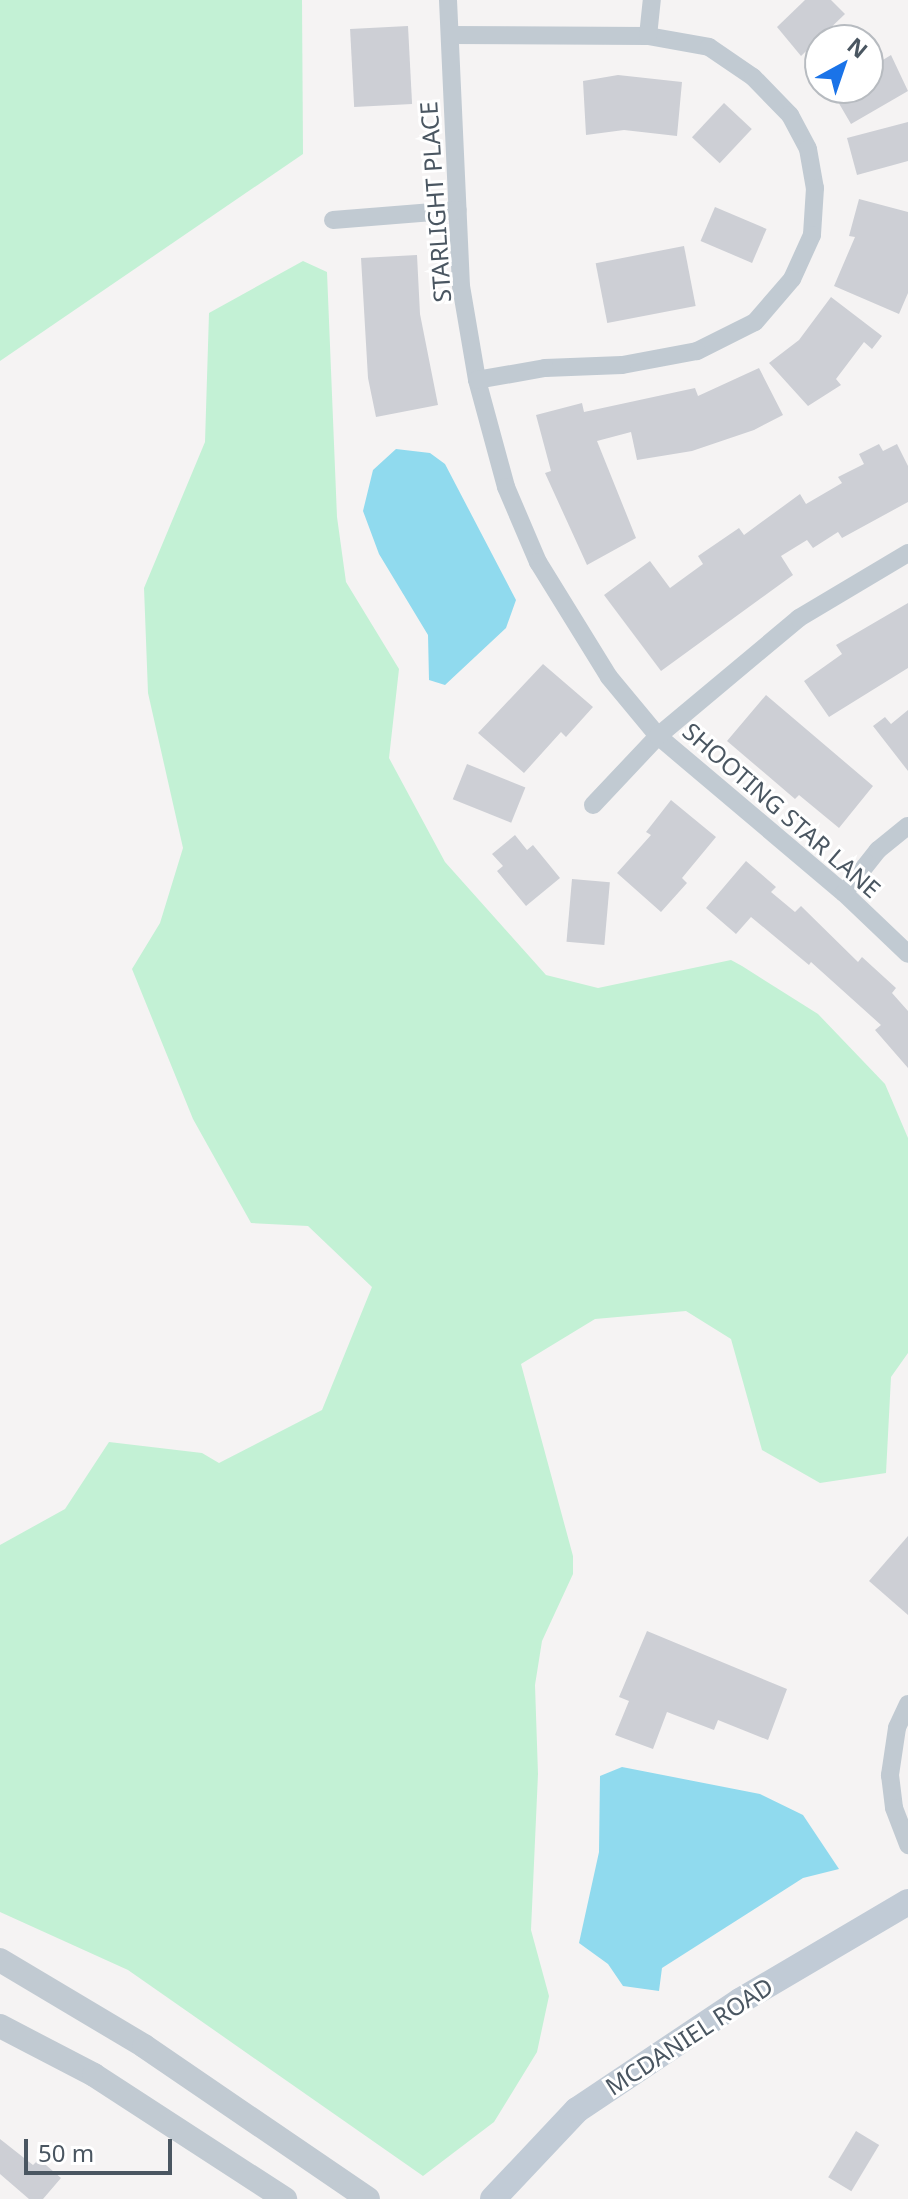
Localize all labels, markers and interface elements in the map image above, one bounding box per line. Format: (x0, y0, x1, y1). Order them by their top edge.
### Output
north arrow (804, 24, 884, 104)
text: N (842, 30, 875, 64)
street label: STARLIGHT PLACE (414, 101, 456, 303)
street label: SHOOTING STAR LANE (677, 716, 887, 904)
street label: MCDANIEL ROAD (600, 1971, 778, 2101)
scale bar (28, 2123, 176, 2173)
text: 50 m (38, 2136, 94, 2169)

